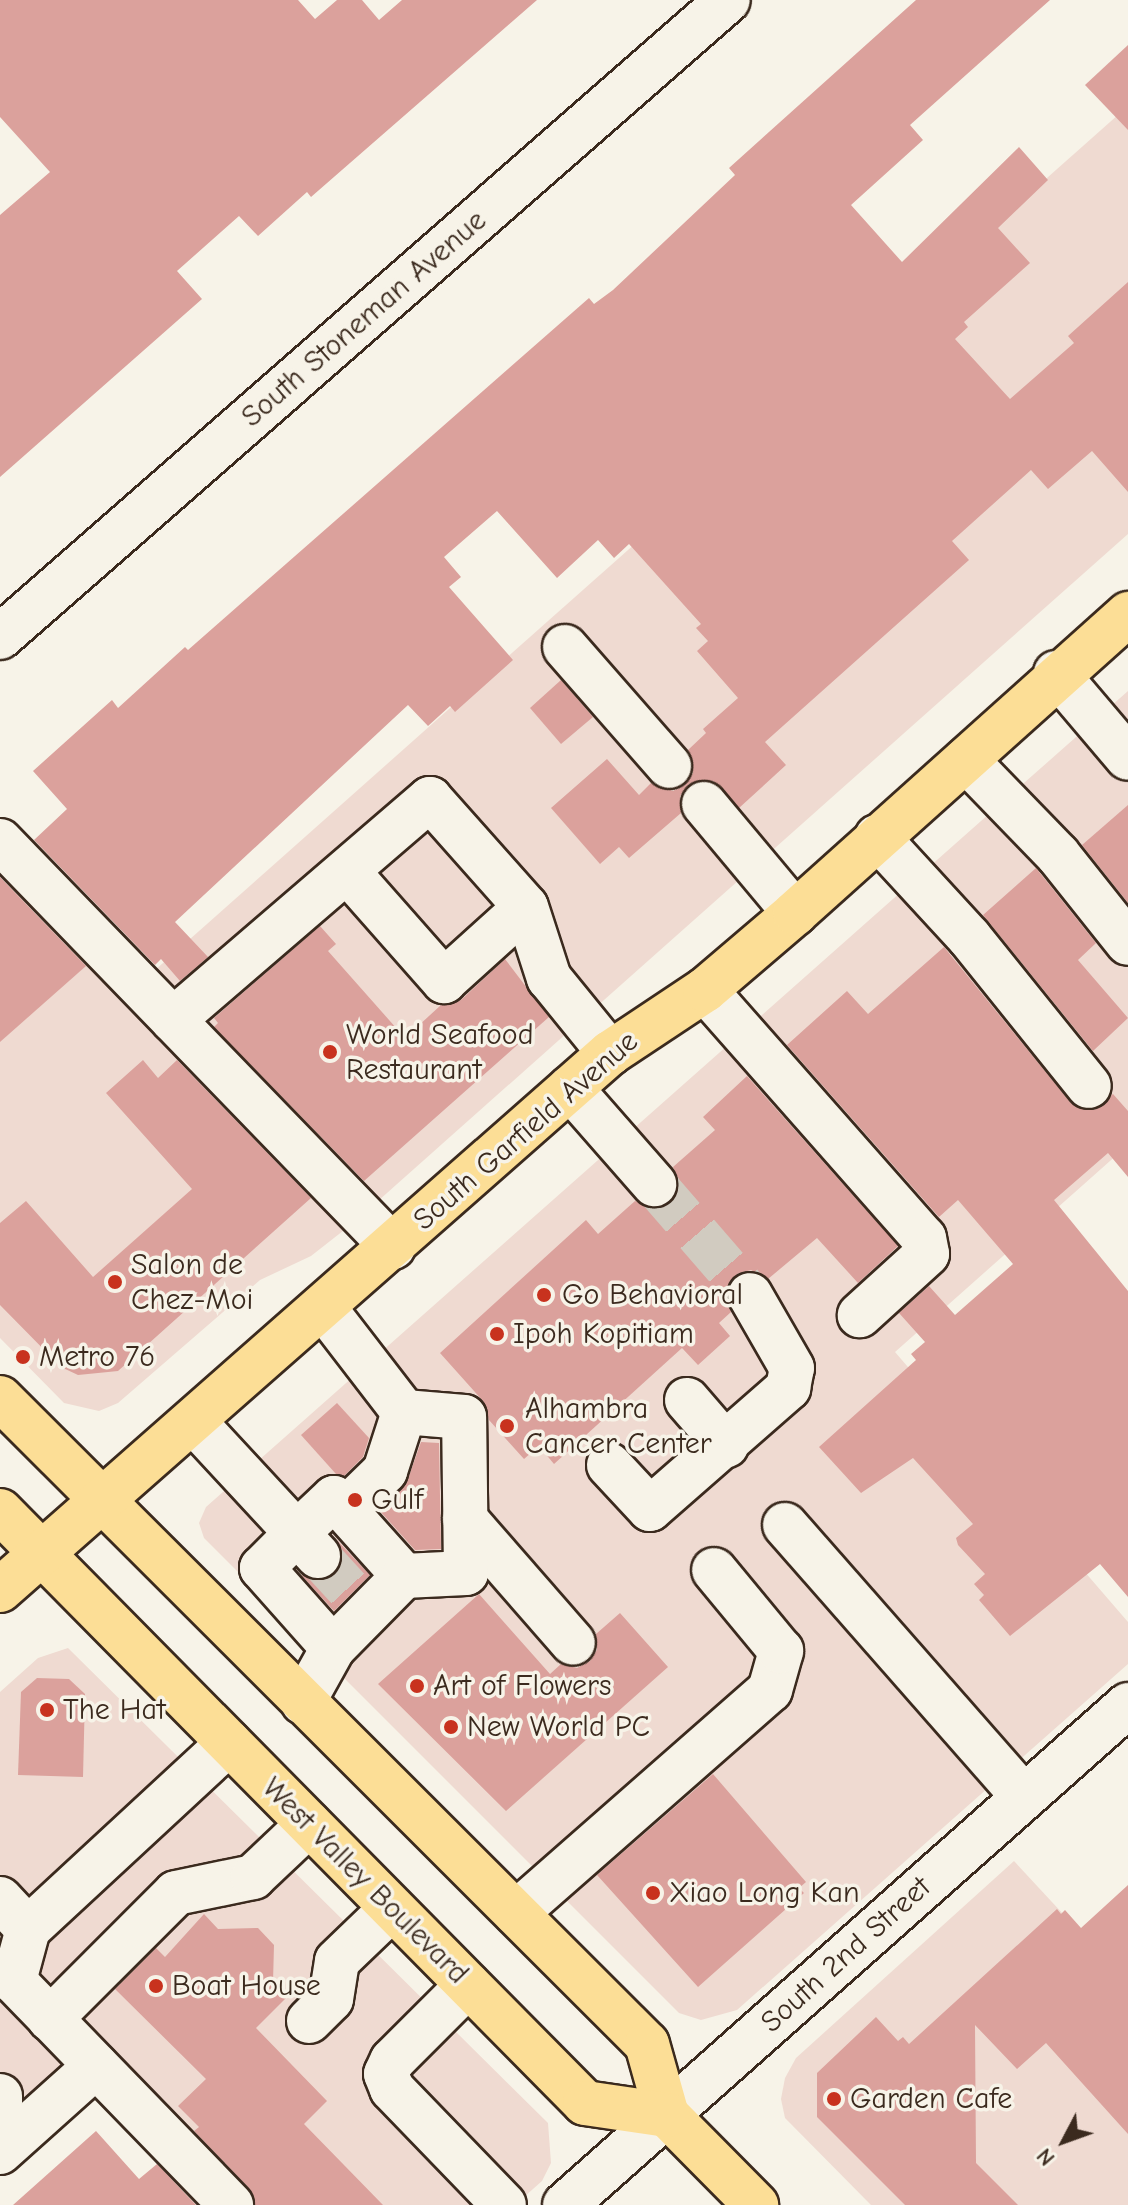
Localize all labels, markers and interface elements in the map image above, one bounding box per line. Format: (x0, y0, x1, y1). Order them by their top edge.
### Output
street label: South Stoneman Avenue (234, 203, 494, 435)
place label: World Seafood Restaurant (346, 1017, 534, 1088)
street label: South Garfield Avenue (407, 1024, 645, 1238)
marker: World Seafood Restaurant (321, 1043, 339, 1061)
place label: Salon de Chez-Moi (131, 1247, 253, 1318)
marker: Salon de Chez-Moi (106, 1273, 124, 1291)
place label: Go Behavioral (562, 1277, 743, 1313)
marker: Go Behavioral (533, 1284, 555, 1306)
place label: Ipoh Kopitiam (513, 1316, 694, 1352)
marker: Ipoh Kopitiam (488, 1325, 506, 1343)
place label: Metro 76 (39, 1339, 155, 1375)
marker: Metro 76 (14, 1348, 32, 1366)
place label: Alhambra Cancer Center (525, 1391, 712, 1462)
marker: Alhambra Cancer Center (496, 1415, 518, 1437)
place label: Gulf (371, 1482, 423, 1518)
marker: Gulf (346, 1491, 364, 1509)
place label: Art of Flowers (433, 1668, 611, 1704)
marker: Art of Flowers (408, 1677, 426, 1695)
place label: The Hat (63, 1692, 166, 1728)
marker: The Hat (38, 1701, 56, 1719)
place label: New World PC (467, 1709, 650, 1745)
marker: New World PC (442, 1718, 460, 1736)
street label: West Valley Boulevard (254, 1770, 476, 1992)
street label: South 2nd Street (754, 1869, 938, 2041)
place label: Xiao Long Kan (669, 1875, 859, 1911)
marker: Xiao Long Kan (644, 1884, 662, 1902)
place label: Boat House (172, 1968, 321, 2004)
marker: Boat House (147, 1977, 165, 1995)
place label: Garden Cafe (850, 2081, 1012, 2117)
marker: Garden Cafe (825, 2090, 843, 2108)
north arrow (1024, 2101, 1104, 2181)
text: N (1031, 2143, 1060, 2171)

